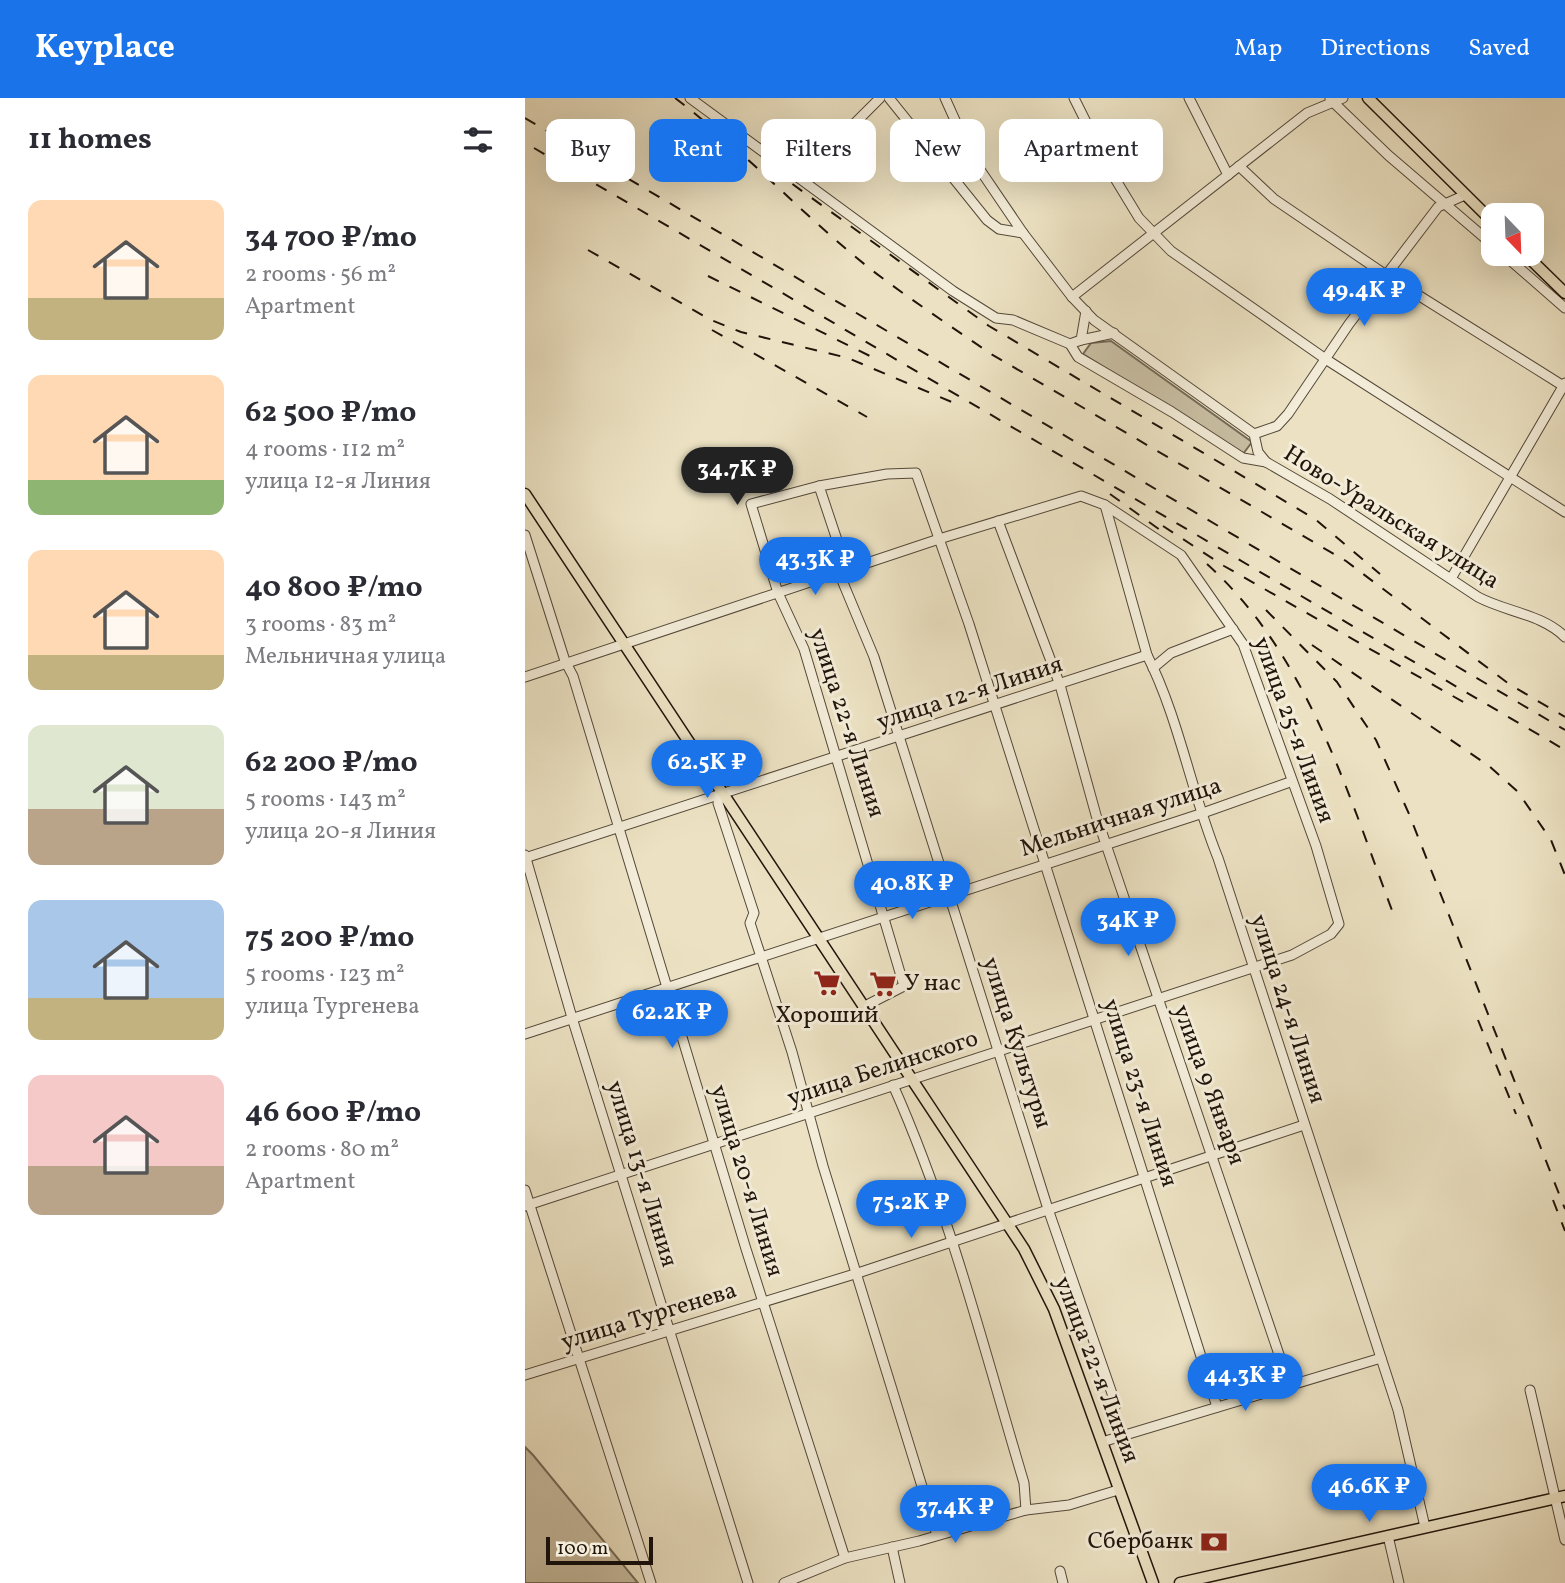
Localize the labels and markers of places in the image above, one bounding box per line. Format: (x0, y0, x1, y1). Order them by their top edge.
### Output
pin: 49.4K ₽ (1299, 268, 1429, 328)
pin: 34.7K ₽ (672, 448, 802, 507)
pin: 43.3K ₽ (750, 538, 880, 597)
pin: 62.5K ₽ (642, 740, 772, 800)
pin: 40.8K ₽ (847, 862, 977, 921)
pin: 34K ₽ (1079, 898, 1177, 958)
place label: У нас (904, 967, 961, 1001)
supermarket icon: Хороший (812, 968, 842, 998)
supermarket icon: У нас (868, 969, 898, 999)
pin: 62.2K ₽ (607, 990, 737, 1050)
place label: Хороший (775, 999, 879, 1033)
pin: 75.2K ₽ (846, 1180, 976, 1240)
pin: 44.3K ₽ (1180, 1354, 1310, 1413)
pin: 46.6K ₽ (1304, 1464, 1434, 1524)
pin: 37.4K ₽ (890, 1486, 1020, 1545)
place label: Сбербанк (1087, 1525, 1193, 1559)
bank icon: Сбербанк (1199, 1527, 1229, 1557)

